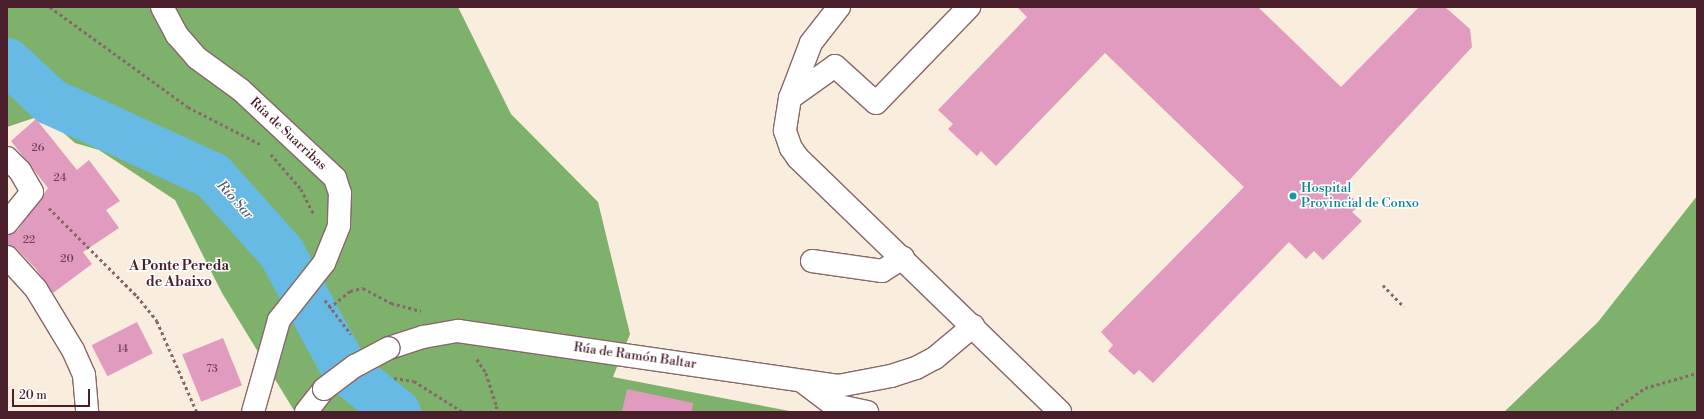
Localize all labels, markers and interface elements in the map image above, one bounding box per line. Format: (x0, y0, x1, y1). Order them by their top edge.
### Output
street label: Rúa de Suarribas (246, 94, 330, 174)
house number: 26 (32, 141, 44, 155)
house number: 24 (54, 171, 66, 185)
water label: Río Sar (213, 177, 257, 223)
place label: Hospital Provincial de Conxo (1301, 181, 1419, 212)
marker: Hospital Provincial de Conxo (1288, 191, 1298, 201)
house number: 22 (23, 233, 35, 247)
house number: 20 (60, 252, 74, 266)
district label: A Ponte Pereda de Abaixo (129, 258, 229, 290)
street label: Rúa de Ramón Baltar (573, 340, 697, 372)
house number: 14 (118, 342, 128, 356)
house number: 73 (206, 362, 218, 376)
scale bar (14, 381, 92, 407)
text: 20 m (19, 388, 47, 403)

